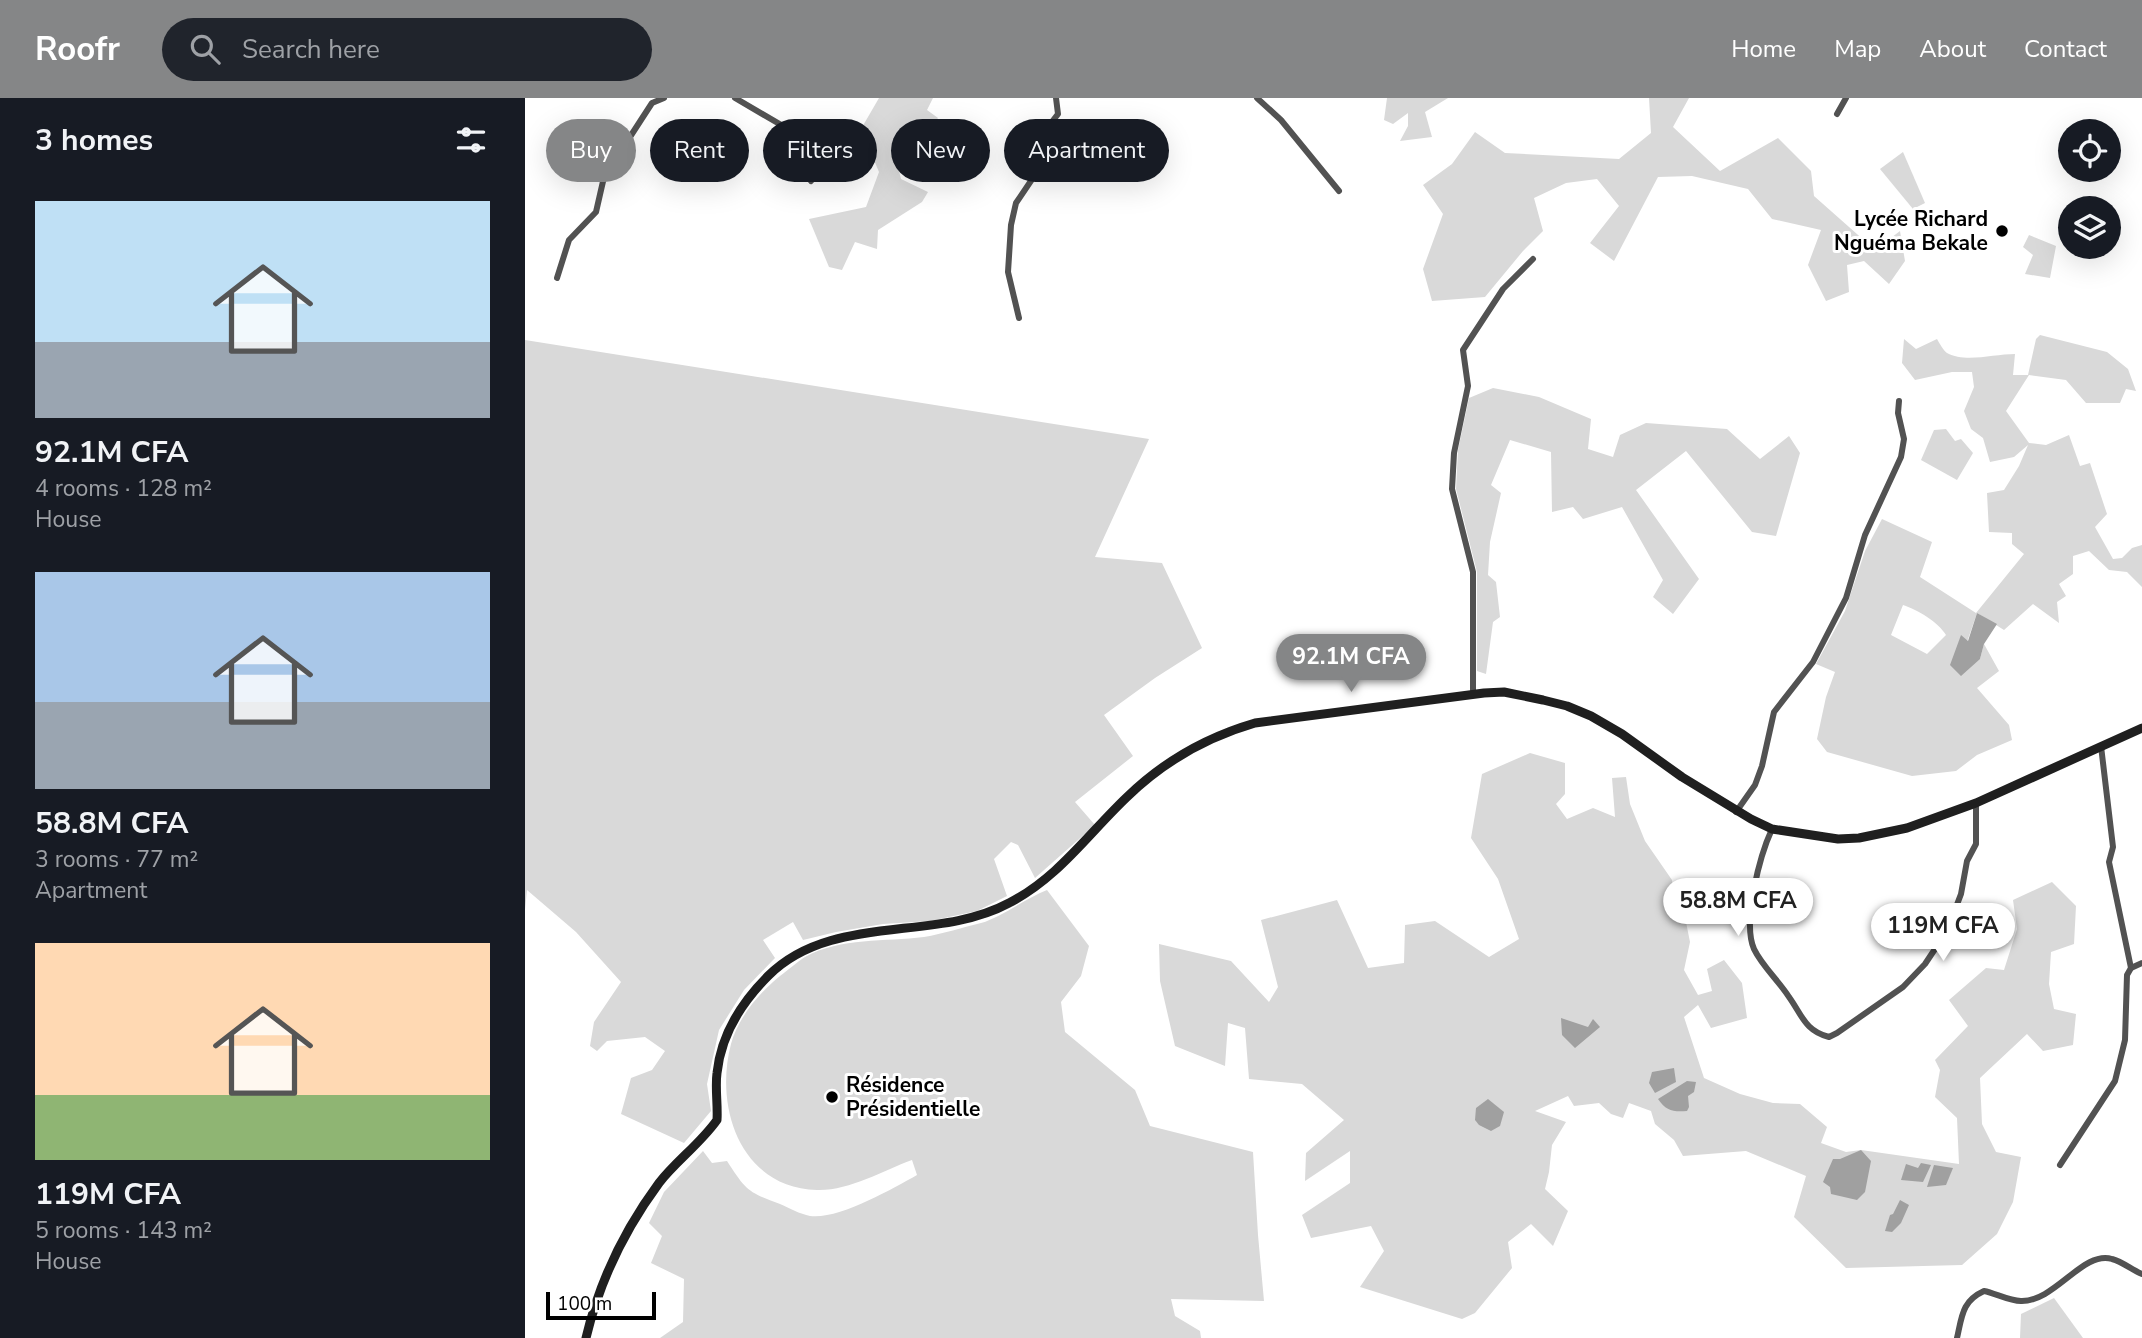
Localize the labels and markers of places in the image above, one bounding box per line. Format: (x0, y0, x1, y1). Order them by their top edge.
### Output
place label: Lycée Richard Nguéma Bekale (1834, 205, 1988, 257)
marker: Lycée Richard Nguéma Bekale (1994, 223, 2010, 239)
pin: 92.1M CFA (1271, 634, 1431, 694)
pin: 58.8M CFA (1658, 878, 1818, 938)
pin: 119M CFA (1871, 904, 2015, 963)
place label: Résidence Présidentielle (846, 1071, 980, 1123)
marker: Résidence Présidentielle (824, 1089, 840, 1105)

